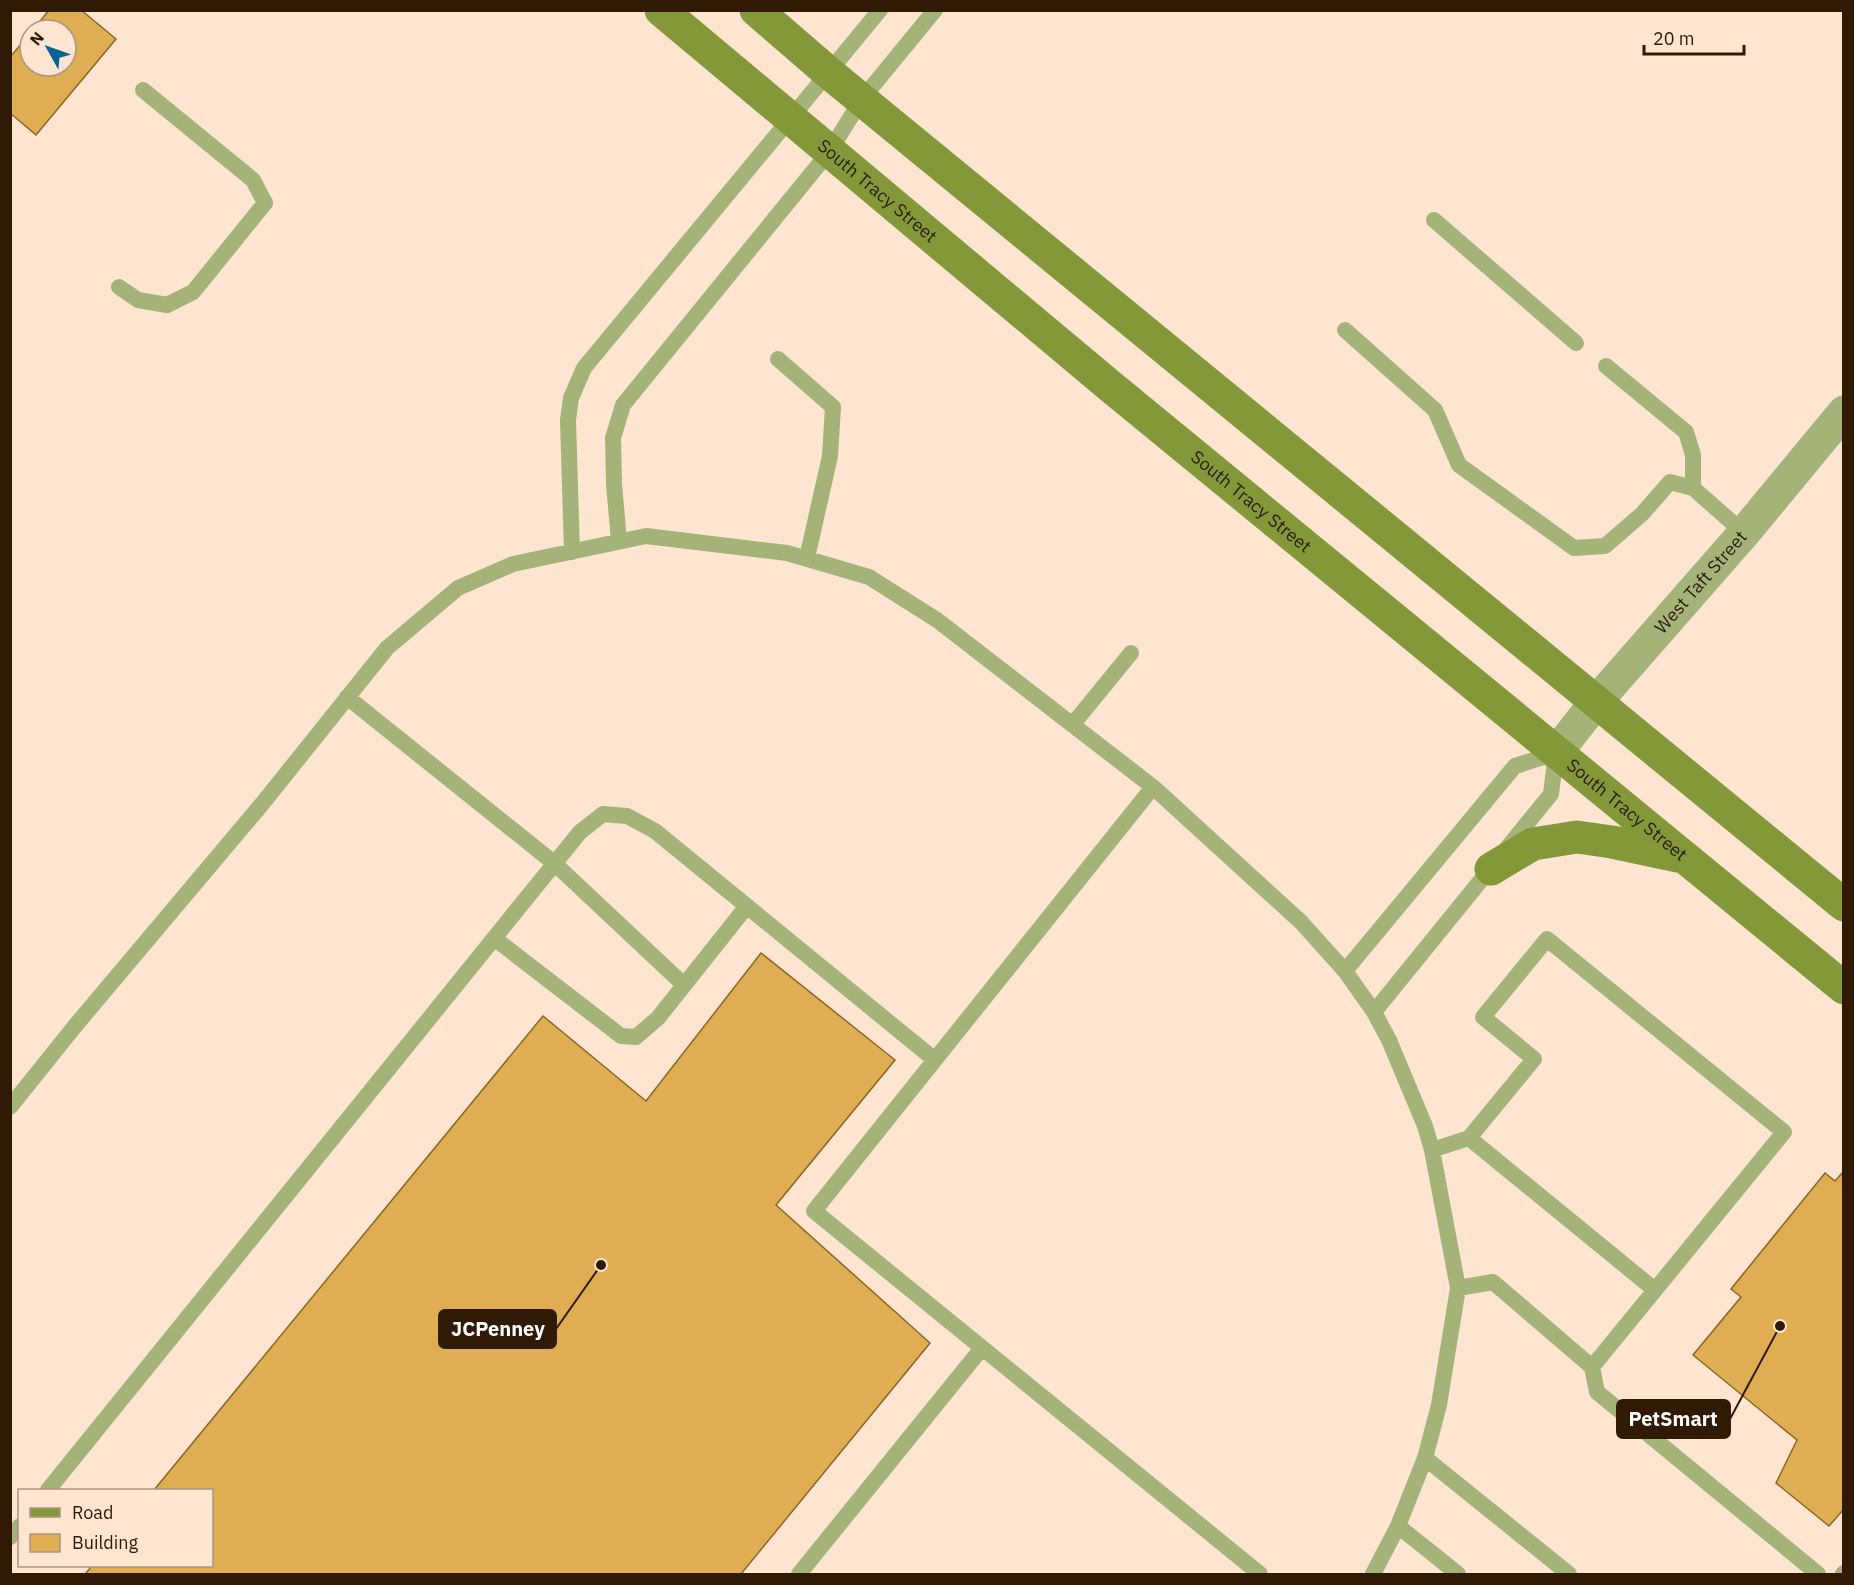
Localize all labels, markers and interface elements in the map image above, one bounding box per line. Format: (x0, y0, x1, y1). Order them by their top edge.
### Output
north arrow (18, 18, 78, 78)
scale bar (1644, 18, 1744, 56)
text: N (25, 27, 48, 49)
text: 20 m (1653, 27, 1695, 50)
street label: South Tracy Street (813, 134, 942, 247)
street label: South Tracy Street (1186, 445, 1316, 557)
street label: West Taft Street (1649, 526, 1752, 638)
street label: South Tracy Street (1562, 753, 1692, 866)
callout: JCPenney (439, 1310, 556, 1348)
text: JCPenney (451, 1315, 545, 1342)
callout: PetSmart (1617, 1400, 1730, 1438)
text: PetSmart (1628, 1405, 1718, 1432)
legend (18, 1489, 213, 1567)
text: Road (72, 1501, 113, 1524)
text: Building (72, 1531, 139, 1554)

